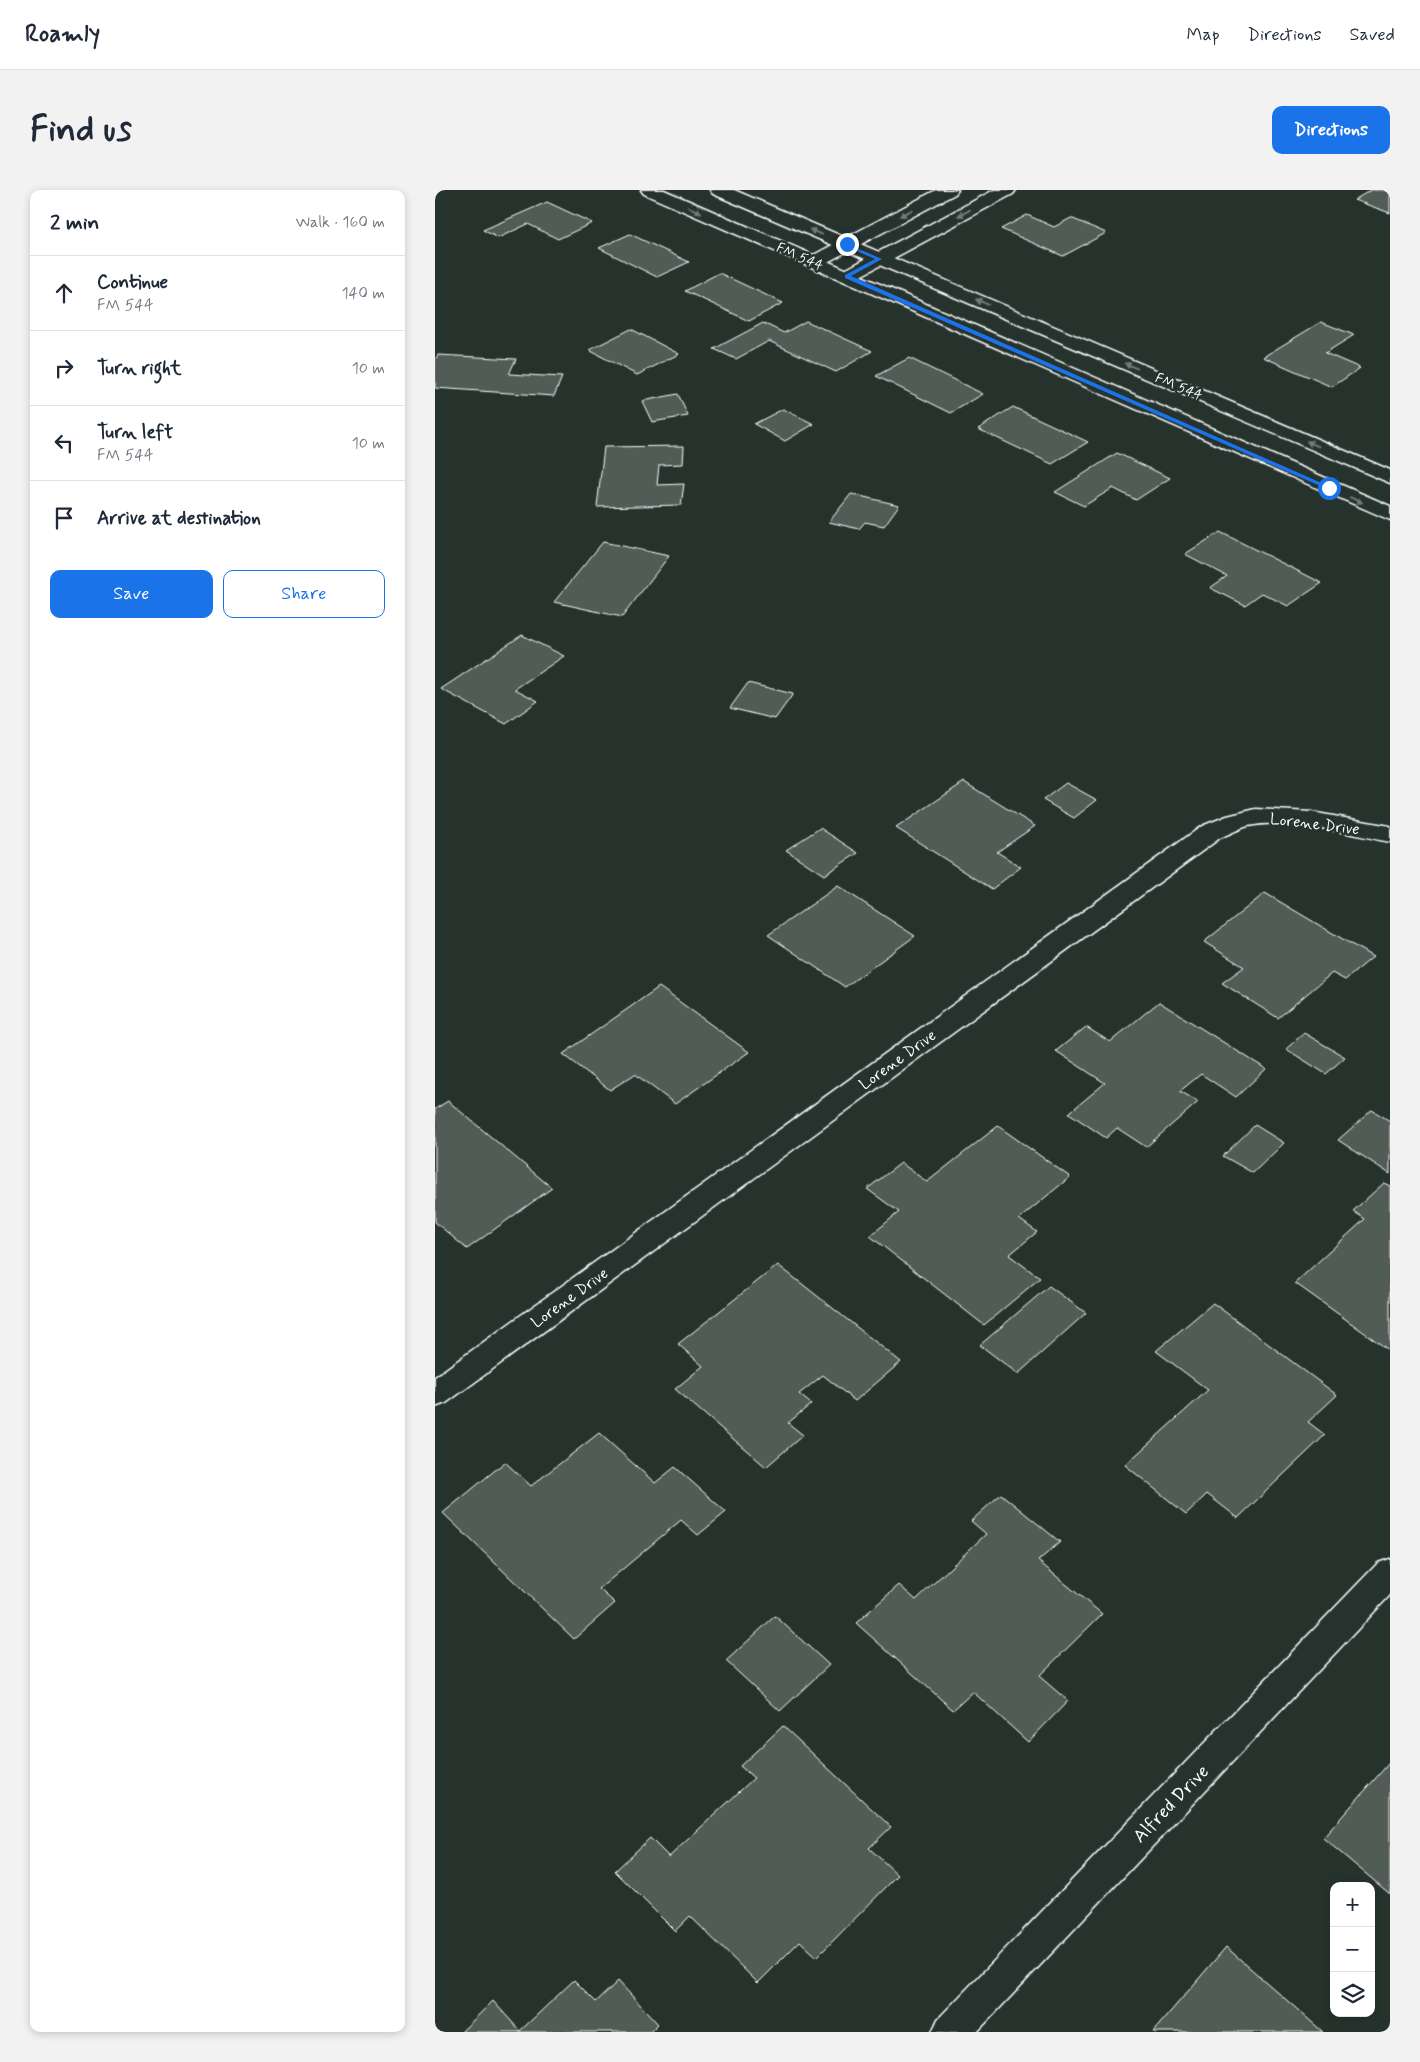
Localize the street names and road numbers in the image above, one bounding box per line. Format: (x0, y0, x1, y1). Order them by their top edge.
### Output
street label: FM 544 (773, 239, 826, 275)
street label: FM 544 (1152, 369, 1205, 405)
street label: Lorene Drive (1269, 809, 1361, 840)
street label: Lorene Drive (855, 1025, 941, 1095)
street label: Lorene Drive (527, 1263, 613, 1333)
street label: Alfred Drive (1127, 1760, 1215, 1849)

